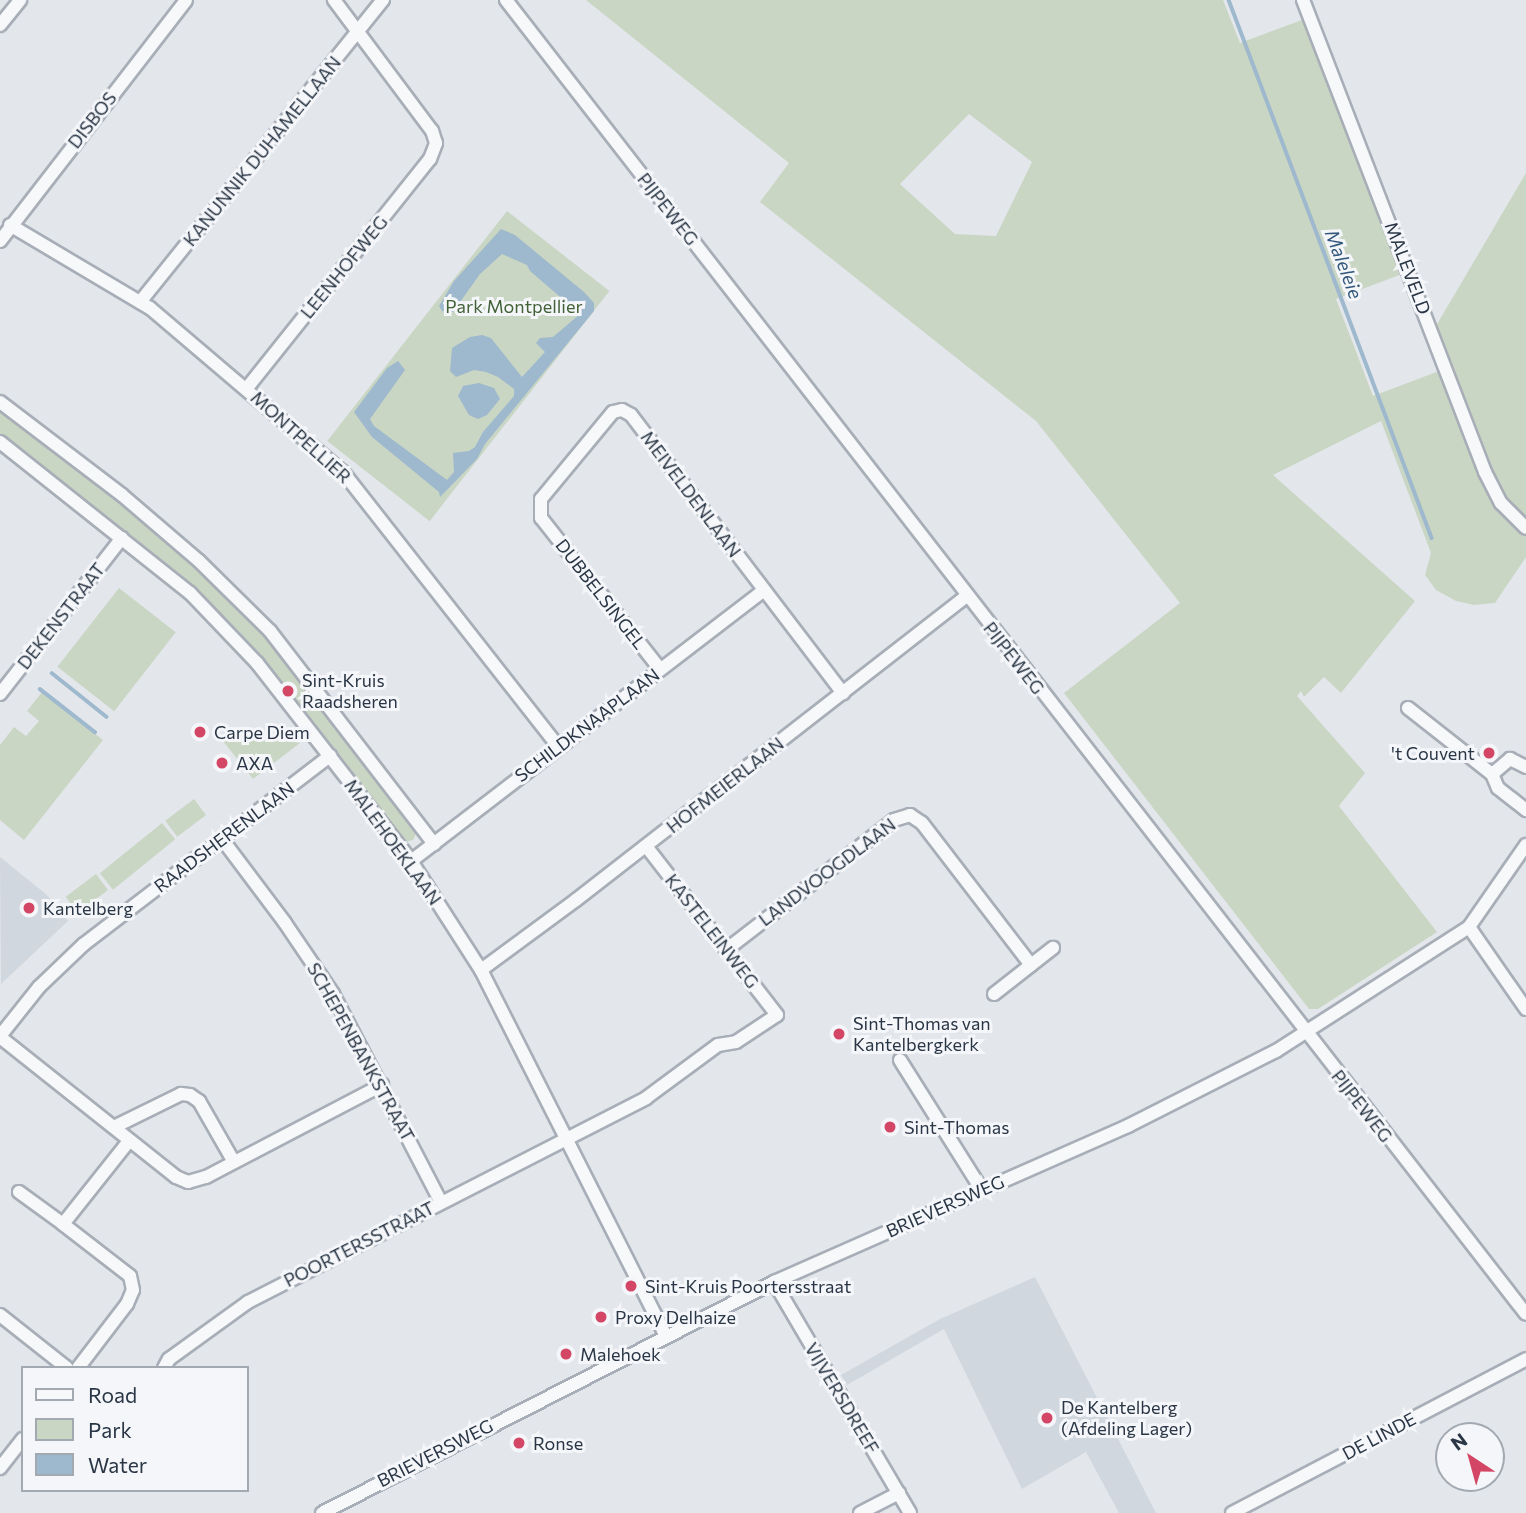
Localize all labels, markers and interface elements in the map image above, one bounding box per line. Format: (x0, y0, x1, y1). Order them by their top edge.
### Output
street label: KANUNNIK DUHAMELLAAN (179, 52, 345, 250)
street label: DISBOS (63, 87, 121, 153)
street label: PIJPEWEG (633, 169, 703, 249)
street label: LEENHOFWEG (296, 211, 392, 323)
street label: MALEVELD (1380, 219, 1436, 317)
water label: Maleleie (1320, 226, 1368, 302)
park label: Park Montpellier (445, 295, 583, 317)
street label: MONTPELLIER (247, 386, 355, 488)
street label: MEIVELDENLAAN (636, 427, 746, 561)
street label: DUBBELSINGEL (551, 535, 651, 653)
street label: DEKENSTRAAT (13, 559, 109, 673)
street label: PIJPEWEG (979, 618, 1049, 698)
street label: SCHILDKNAAPLAAN (510, 664, 664, 786)
place label: Sint-Kruis Raadsheren (302, 670, 398, 712)
marker: Sint-Kruis Raadsheren (280, 683, 296, 699)
place label: Carpe Diem (214, 721, 310, 743)
marker: Carpe Diem (192, 724, 208, 740)
street label: HOFMEIERLAAN (662, 732, 788, 838)
place label: 't Couvent (1391, 742, 1475, 764)
marker: 't Couvent (1481, 745, 1497, 761)
place label: AXA (236, 752, 273, 774)
marker: AXA (214, 755, 230, 771)
street label: MALEHOEKLAAN (340, 775, 446, 909)
street label: RAADSHERENLAAN (150, 777, 298, 897)
street label: LANDVOOGDLAAN (754, 814, 900, 930)
street label: KASTELEINWEG (661, 870, 763, 992)
place label: Kantelberg (43, 897, 133, 919)
marker: Kantelberg (21, 900, 37, 916)
street label: SCHEPENBANKSTRAAT (303, 959, 419, 1145)
place label: Sint-Thomas van Kantelbergkerk (853, 1013, 991, 1056)
marker: Sint-Thomas van Kantelbergkerk (831, 1026, 847, 1042)
street label: PIJPEWEG (1327, 1066, 1397, 1146)
place label: Sint-Thomas (904, 1116, 1009, 1138)
marker: Sint-Thomas (882, 1119, 898, 1135)
street label: BRIEVERSWEG (883, 1170, 1007, 1242)
street label: POORTERSSTRAAT (280, 1197, 438, 1291)
place label: Sint-Kruis Poortersstraat (645, 1275, 851, 1297)
marker: Sint-Kruis Poortersstraat (623, 1278, 639, 1294)
place label: Proxy Delhaize (615, 1306, 736, 1328)
marker: Proxy Delhaize (593, 1309, 609, 1325)
street label: VIJVERSDREEF (800, 1339, 884, 1457)
place label: Malehoek (580, 1343, 661, 1365)
marker: Malehoek (558, 1346, 574, 1362)
legend (21, 1366, 248, 1492)
text: Road (88, 1382, 137, 1407)
place label: De Kantelberg (Afdeling Lager) (1061, 1397, 1192, 1440)
street label: DE LINDE (1339, 1408, 1419, 1464)
marker: De Kantelberg (Afdeling Lager) (1039, 1410, 1055, 1426)
street label: BRIEVERSWEG (374, 1415, 496, 1491)
text: Park (88, 1417, 132, 1442)
north arrow (1435, 1422, 1505, 1492)
text: N (1446, 1428, 1471, 1455)
place label: Ronse (533, 1432, 583, 1454)
marker: Ronse (511, 1435, 527, 1451)
text: Water (88, 1452, 147, 1477)

